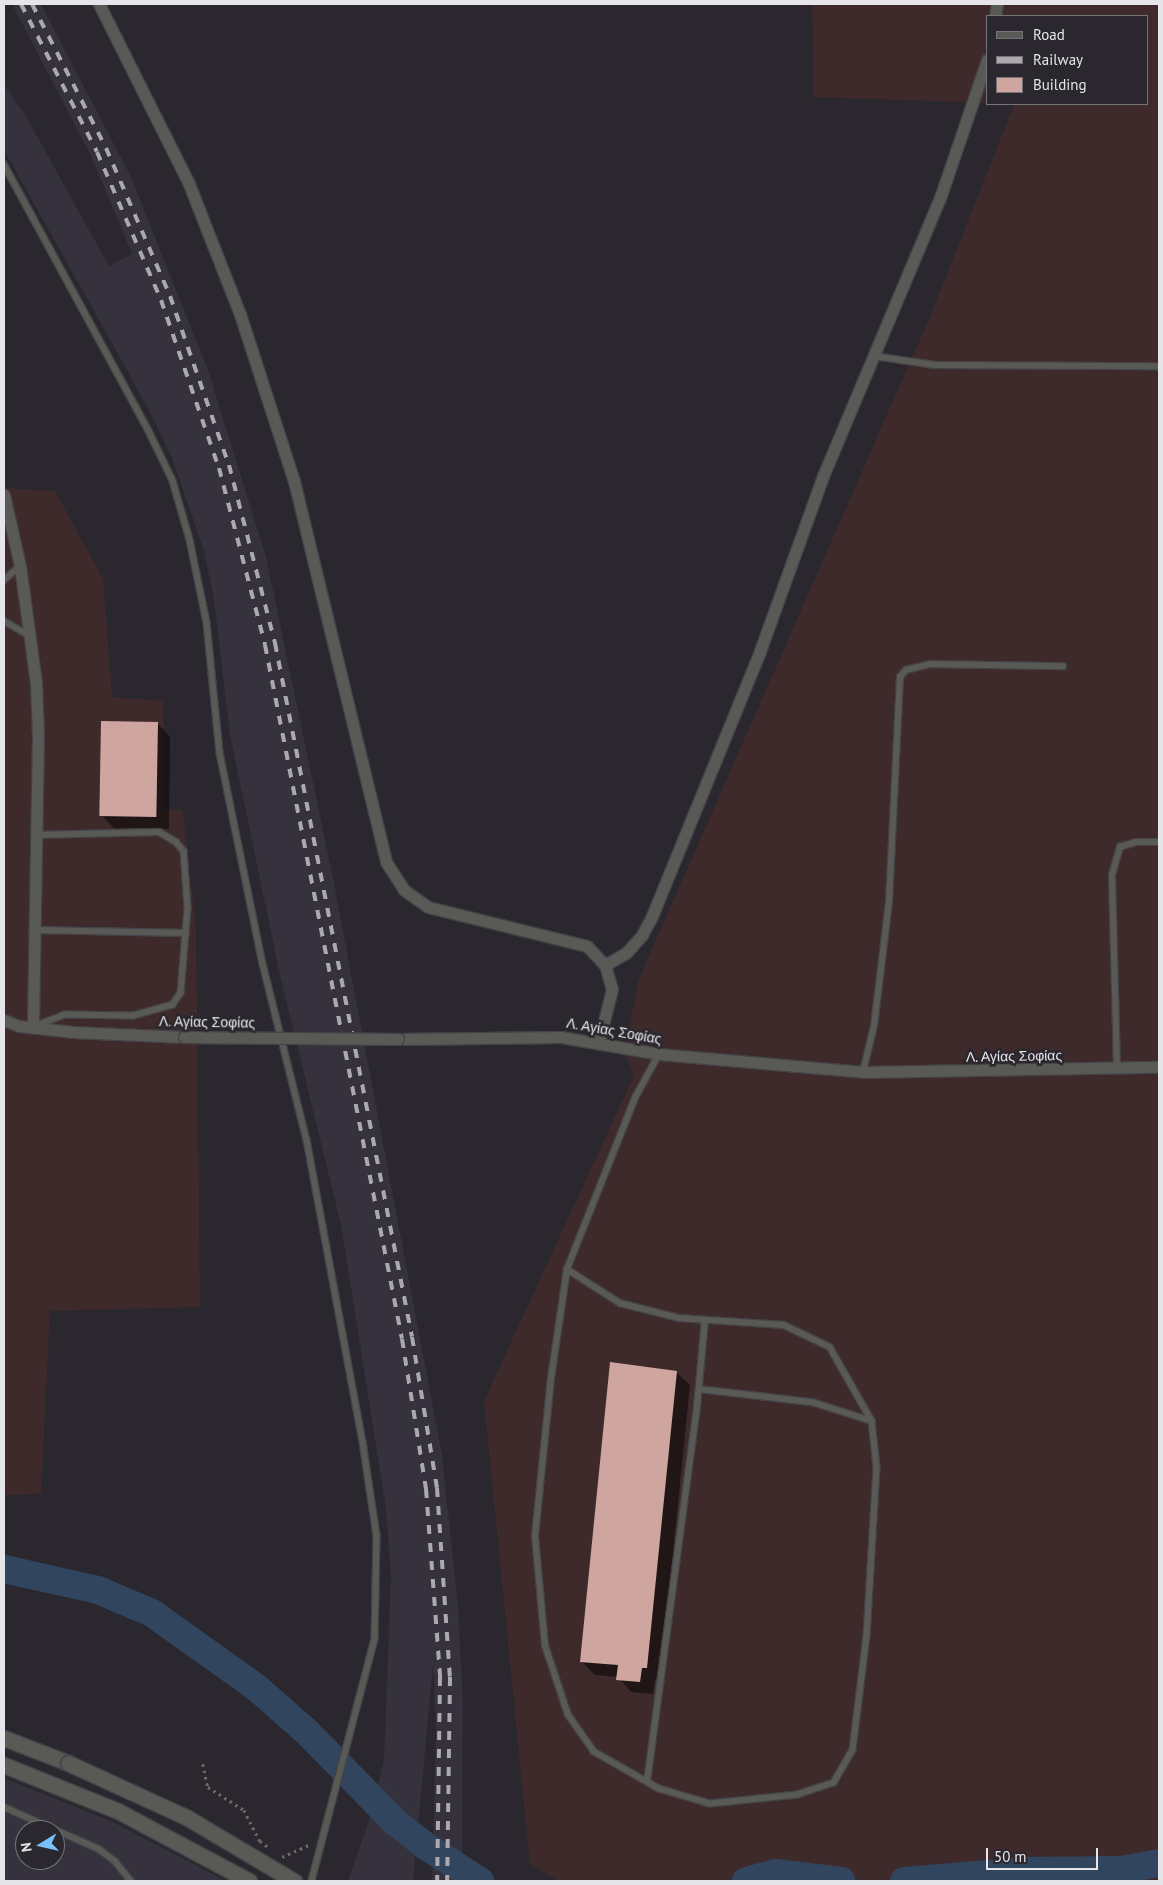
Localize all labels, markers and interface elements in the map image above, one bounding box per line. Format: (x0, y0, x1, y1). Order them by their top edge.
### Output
legend (986, 15, 1148, 105)
text: Road (1033, 25, 1065, 44)
text: Railway (1033, 50, 1083, 69)
text: Building (1033, 75, 1087, 94)
street label: Λ. Αγίας Σοφίας (158, 1013, 256, 1031)
street label: Λ. Αγίας Σοφίας (565, 1014, 663, 1048)
street label: Λ. Αγίας Σοφίας (965, 1047, 1063, 1065)
north arrow (15, 1820, 65, 1870)
scale bar (988, 1838, 1100, 1870)
text: N (17, 1841, 36, 1853)
text: 50 m (994, 1847, 1027, 1866)

